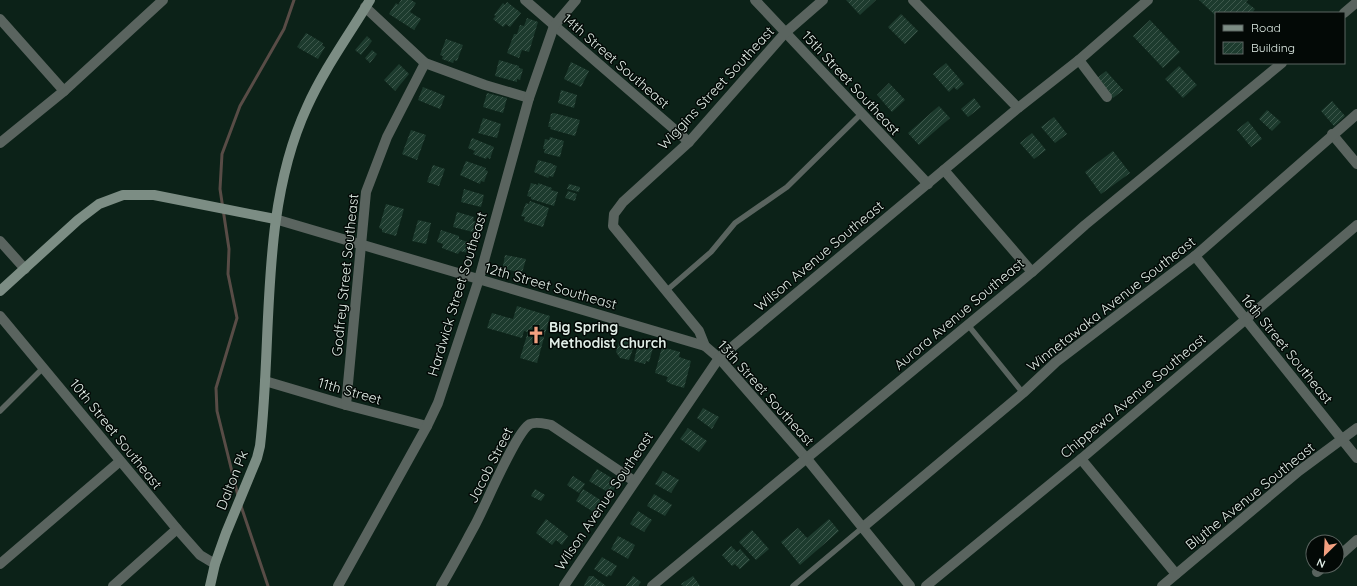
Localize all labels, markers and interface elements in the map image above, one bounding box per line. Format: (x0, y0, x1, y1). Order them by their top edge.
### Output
street label: 14th Street Southeast (559, 10, 673, 112)
legend (1215, 12, 1345, 64)
text: Road (1251, 20, 1281, 35)
street label: Wiggins Street Southeast (654, 22, 778, 153)
street label: 15th Street Southeast (798, 27, 904, 139)
text: Building (1251, 40, 1295, 55)
street label: Godfrey Street Southeast (328, 193, 363, 357)
street label: Wilson Avenue Southeast (751, 197, 887, 315)
street label: Hardwick Street Southeast (423, 209, 491, 378)
street label: Winnetawaka Avenue Southeast (1023, 232, 1199, 375)
street label: Aurora Avenue Southeast (890, 254, 1028, 374)
street label: 12th Street Southeast (483, 259, 619, 314)
street label: 16th Street Southeast (1237, 290, 1337, 408)
place label: Big Spring Methodist Church (549, 318, 666, 352)
church icon: Big Spring Methodist Church (526, 325, 546, 345)
street label: Chippewa Avenue Southeast (1057, 330, 1210, 462)
street label: 13th Street Southeast (714, 336, 818, 450)
street label: 11th Street (316, 373, 384, 409)
street label: 10th Street Southeast (66, 375, 166, 493)
street label: Jacob Street (463, 424, 517, 506)
street label: Wilson Avenue Southeast (551, 428, 657, 574)
street label: Blythe Avenue Southeast (1182, 438, 1318, 554)
street label: Dalton Pk (212, 448, 252, 512)
north arrow (1305, 534, 1345, 574)
text: N (1314, 555, 1327, 571)

